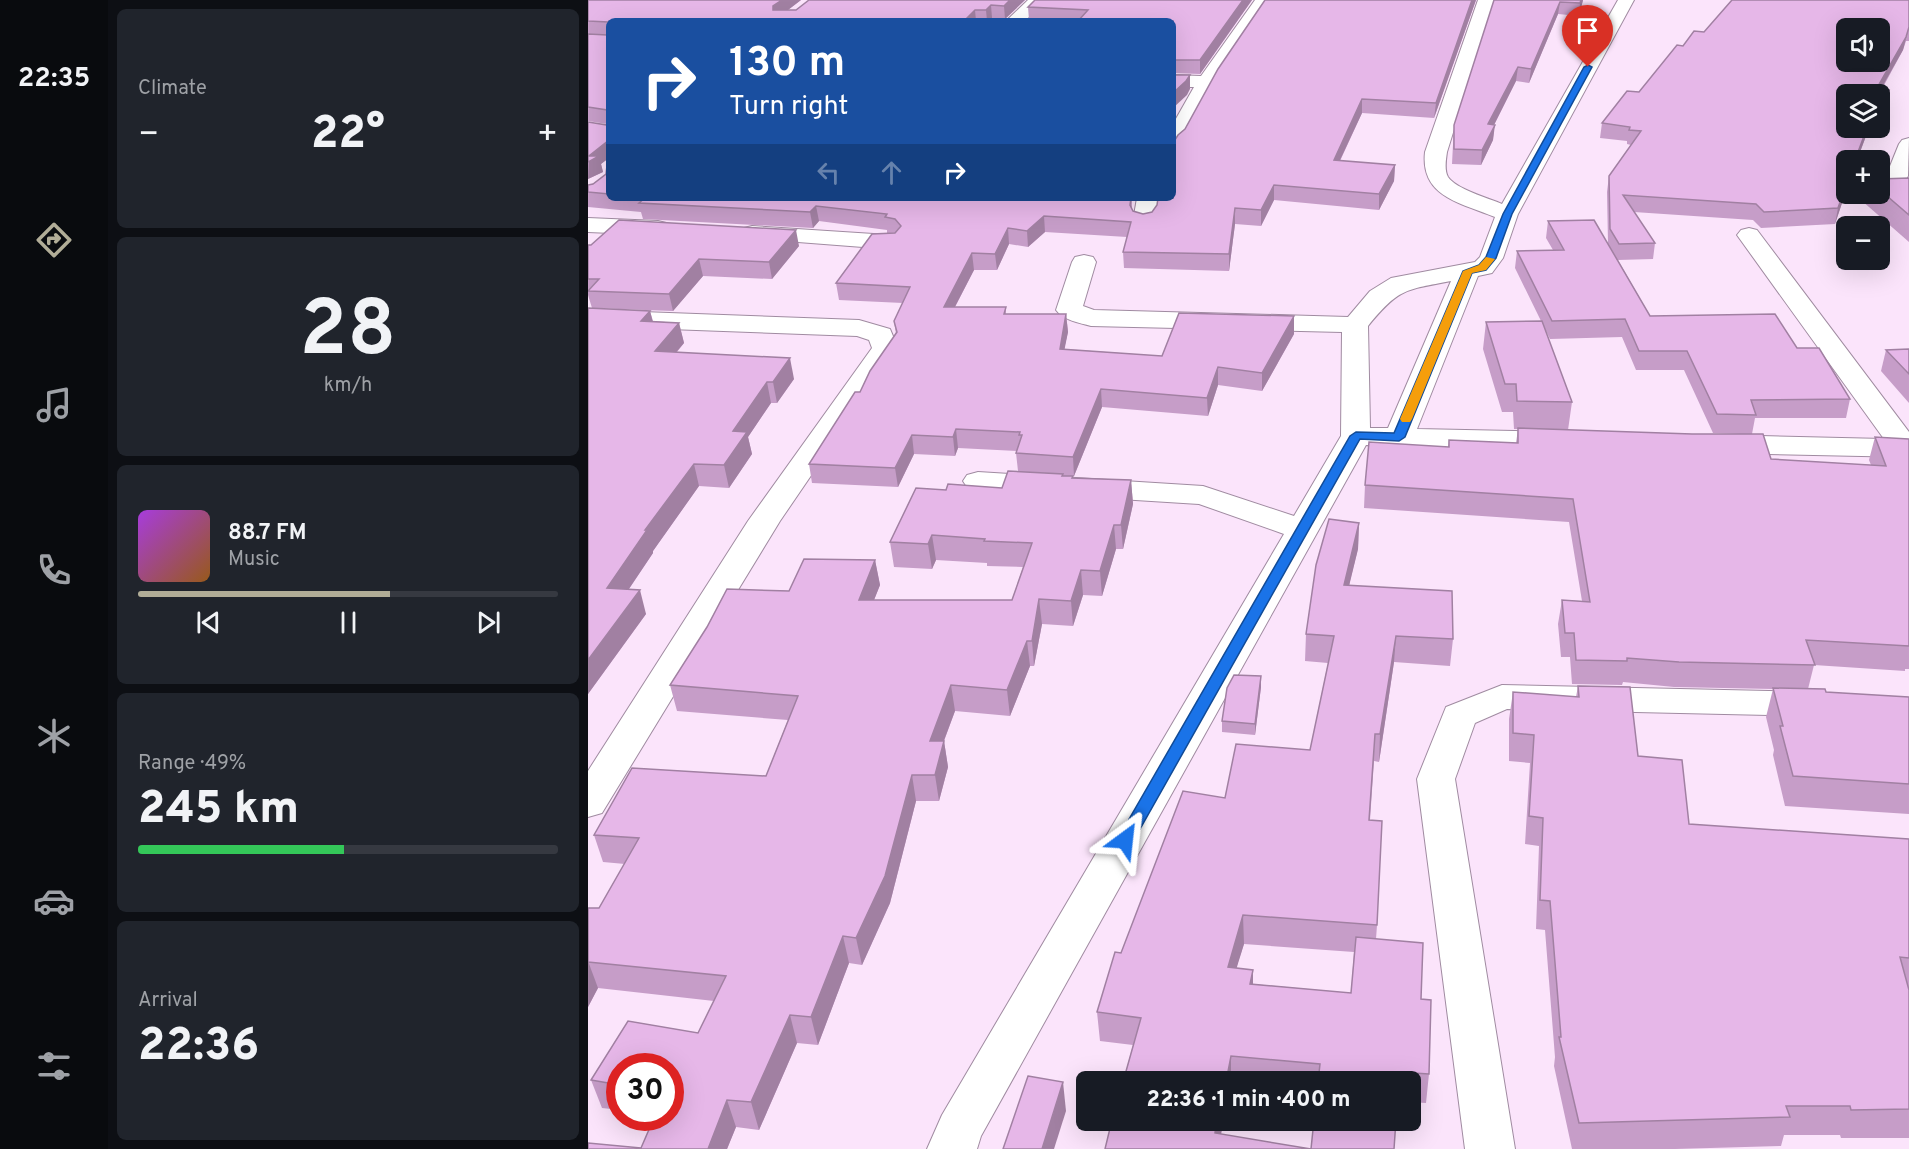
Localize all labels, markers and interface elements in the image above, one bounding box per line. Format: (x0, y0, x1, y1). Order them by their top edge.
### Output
pin (1562, 5, 1613, 67)
icon: arrive (1571, 14, 1604, 47)
map controls (1836, 18, 1890, 270)
button: sound (1836, 18, 1890, 72)
text: 130 m (729, 38, 845, 91)
icon: right (630, 42, 708, 120)
text: 22:35 (18, 62, 90, 96)
text: Climate (138, 76, 207, 102)
button: layers (1836, 84, 1890, 138)
text: Turn right (729, 90, 848, 124)
text: 22° (311, 107, 385, 164)
text: − (138, 115, 159, 157)
text: + (537, 115, 558, 157)
button: + (1836, 150, 1890, 204)
icon: left (812, 156, 845, 189)
icon: ahead (875, 156, 908, 189)
icon: right (938, 156, 971, 189)
button: − (1836, 216, 1890, 270)
icon: directions (33, 219, 75, 261)
text: 28 (300, 284, 396, 383)
text: km/h (324, 373, 372, 399)
icon: music (33, 384, 75, 426)
text: 88.7 FM (228, 520, 306, 547)
text: Music (228, 547, 280, 573)
icon: phone (33, 549, 75, 591)
icon: previous (192, 606, 225, 639)
icon: pause (332, 606, 365, 639)
icon: next (472, 606, 505, 639)
icon: climate (33, 715, 75, 757)
text: Range · 49% (138, 751, 246, 777)
text: 245 km (138, 782, 299, 839)
position arrow (1093, 808, 1157, 872)
icon: car (33, 880, 75, 922)
text: Arrival (138, 988, 198, 1014)
text: 22:36 (138, 1019, 259, 1076)
icon: filters (33, 1045, 75, 1087)
speed limit sign: 30 (606, 1053, 684, 1131)
text: 22:36 · 1 min · 400 m (1146, 1087, 1351, 1114)

